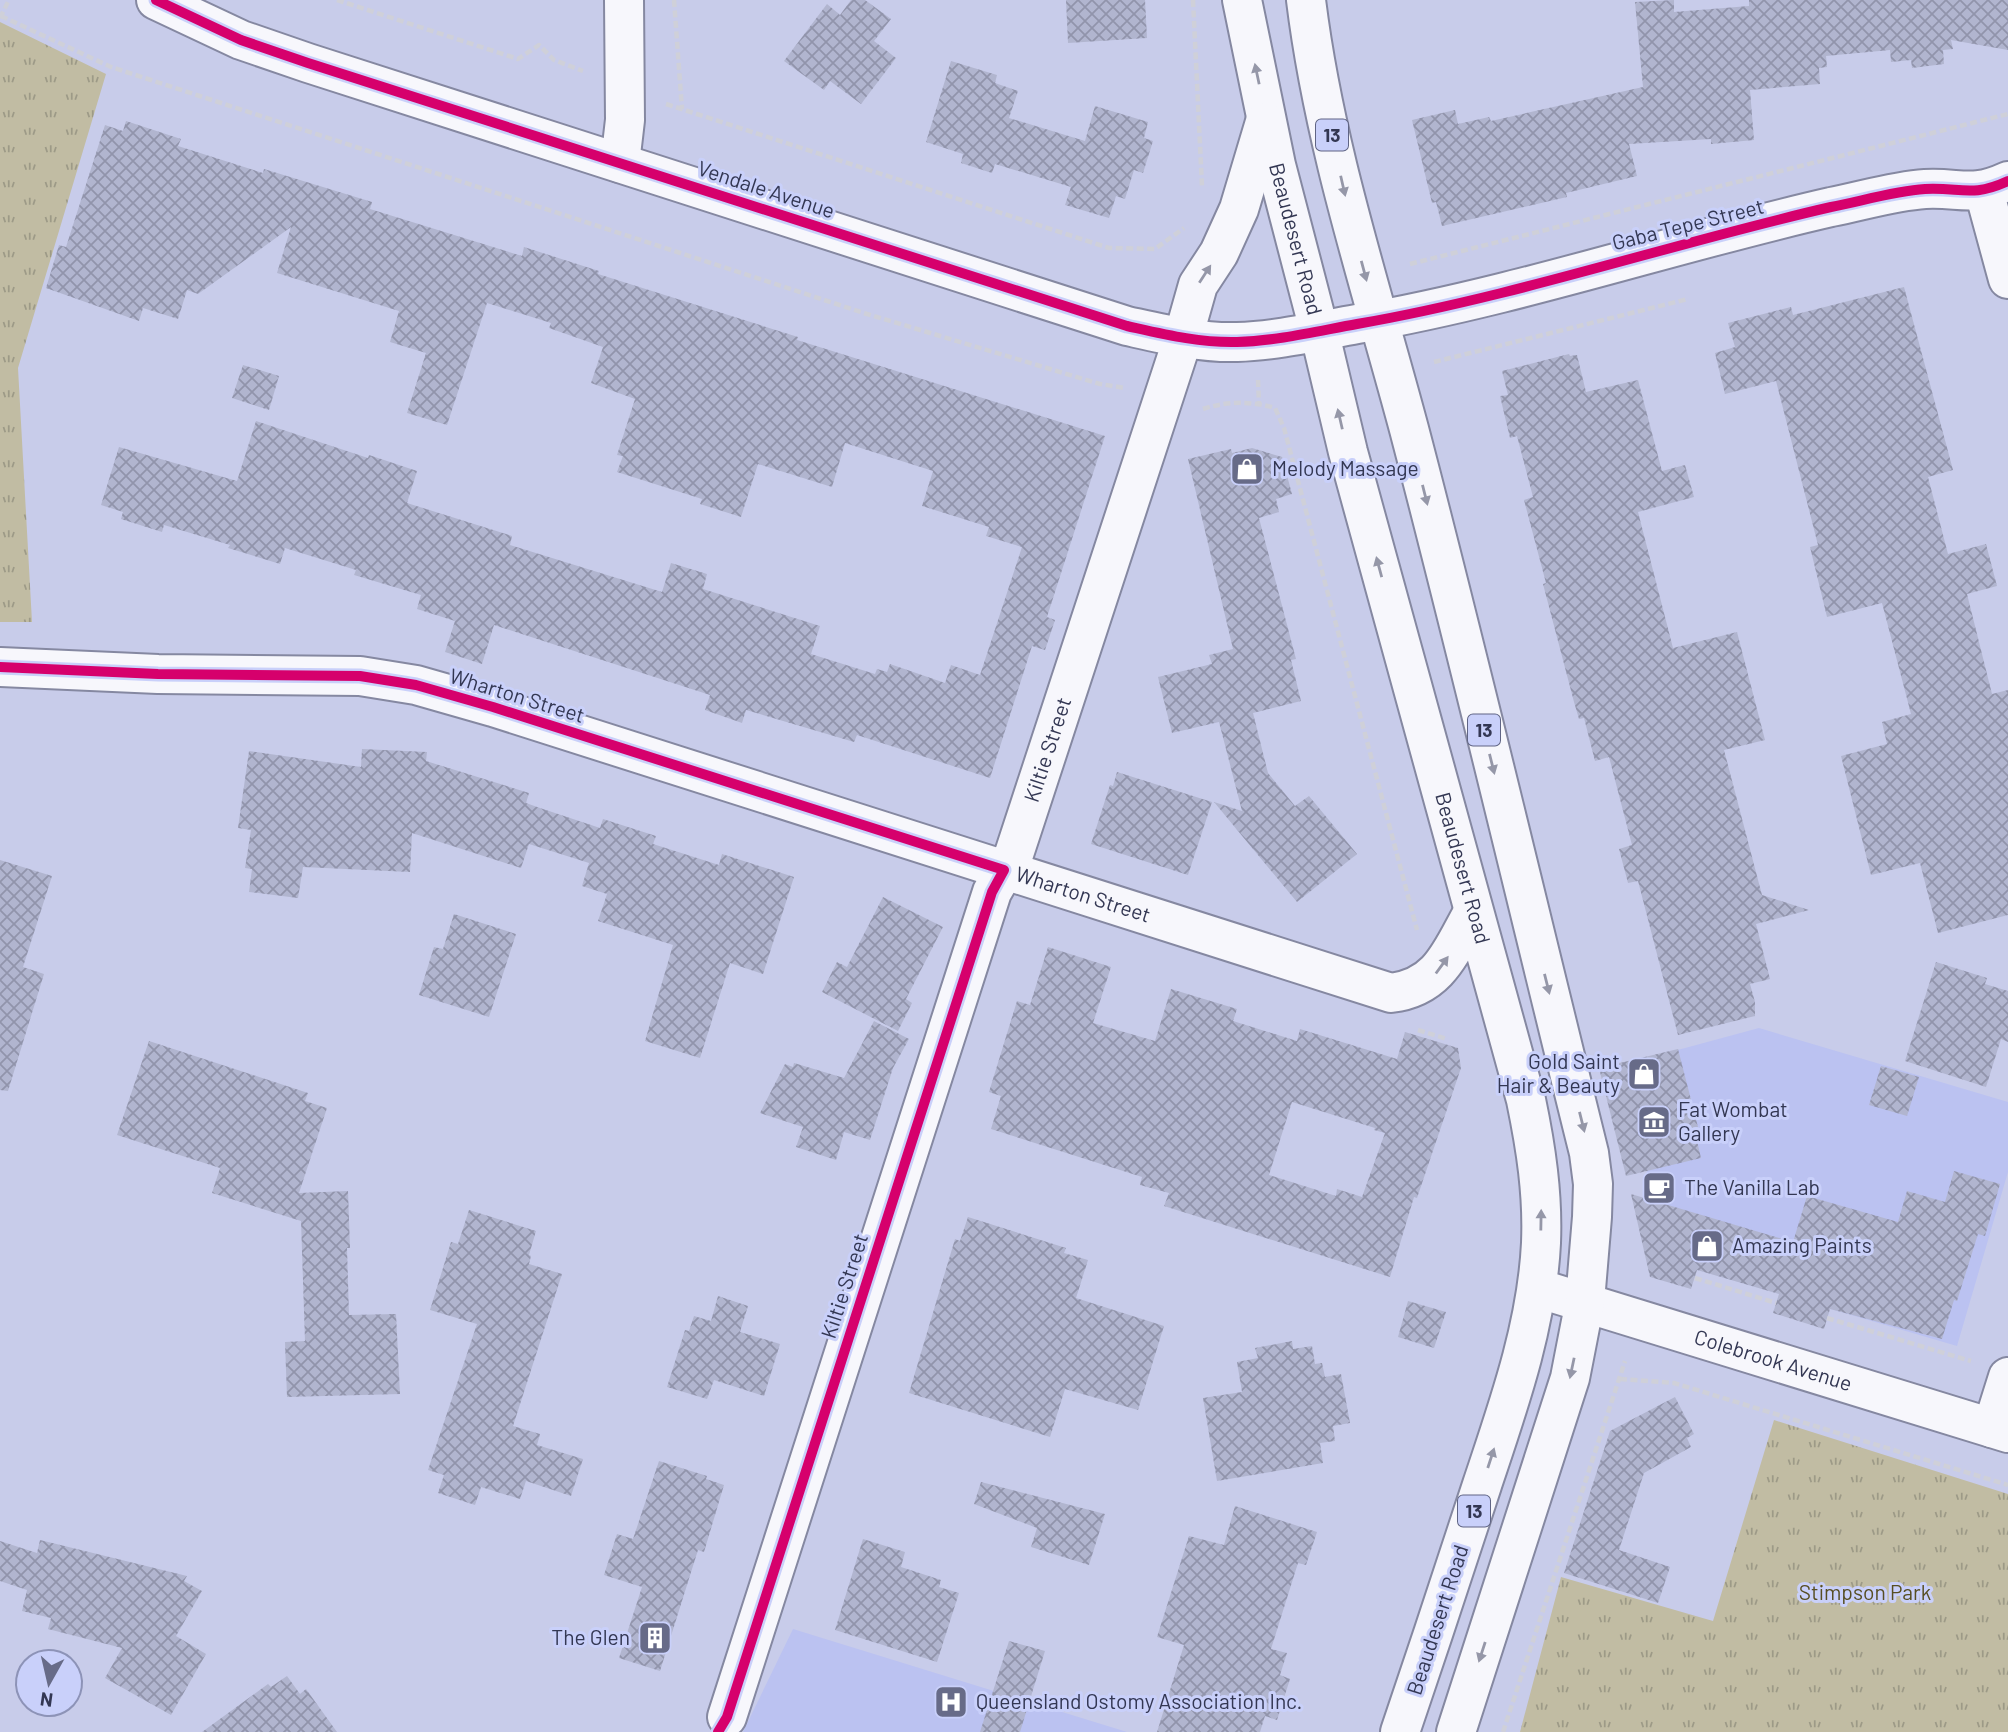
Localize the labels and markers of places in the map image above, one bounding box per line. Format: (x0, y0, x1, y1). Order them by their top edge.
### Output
shop icon: Melody Massage (1228, 450, 1266, 488)
place label: Melody Massage (1272, 455, 1419, 480)
place label: Gold Saint Hair & Beauty (1497, 1048, 1620, 1097)
shop icon: Gold Saint Hair & Beauty (1625, 1055, 1663, 1093)
place label: Fat Wombat Gallery (1678, 1096, 1788, 1145)
museum icon: Fat Wombat Gallery (1635, 1103, 1673, 1141)
cafe icon: The Vanilla Lab (1640, 1169, 1678, 1207)
place label: The Vanilla Lab (1684, 1174, 1820, 1199)
shop icon: Amazing Paints (1688, 1227, 1726, 1265)
place label: Amazing Paints (1732, 1232, 1872, 1257)
building icon: The Glen (636, 1619, 674, 1657)
place label: The Glen (551, 1624, 630, 1649)
hospital icon: Queensland Ostomy Association Inc. (932, 1683, 970, 1721)
place label: Queensland Ostomy Association Inc. (976, 1688, 1302, 1713)

